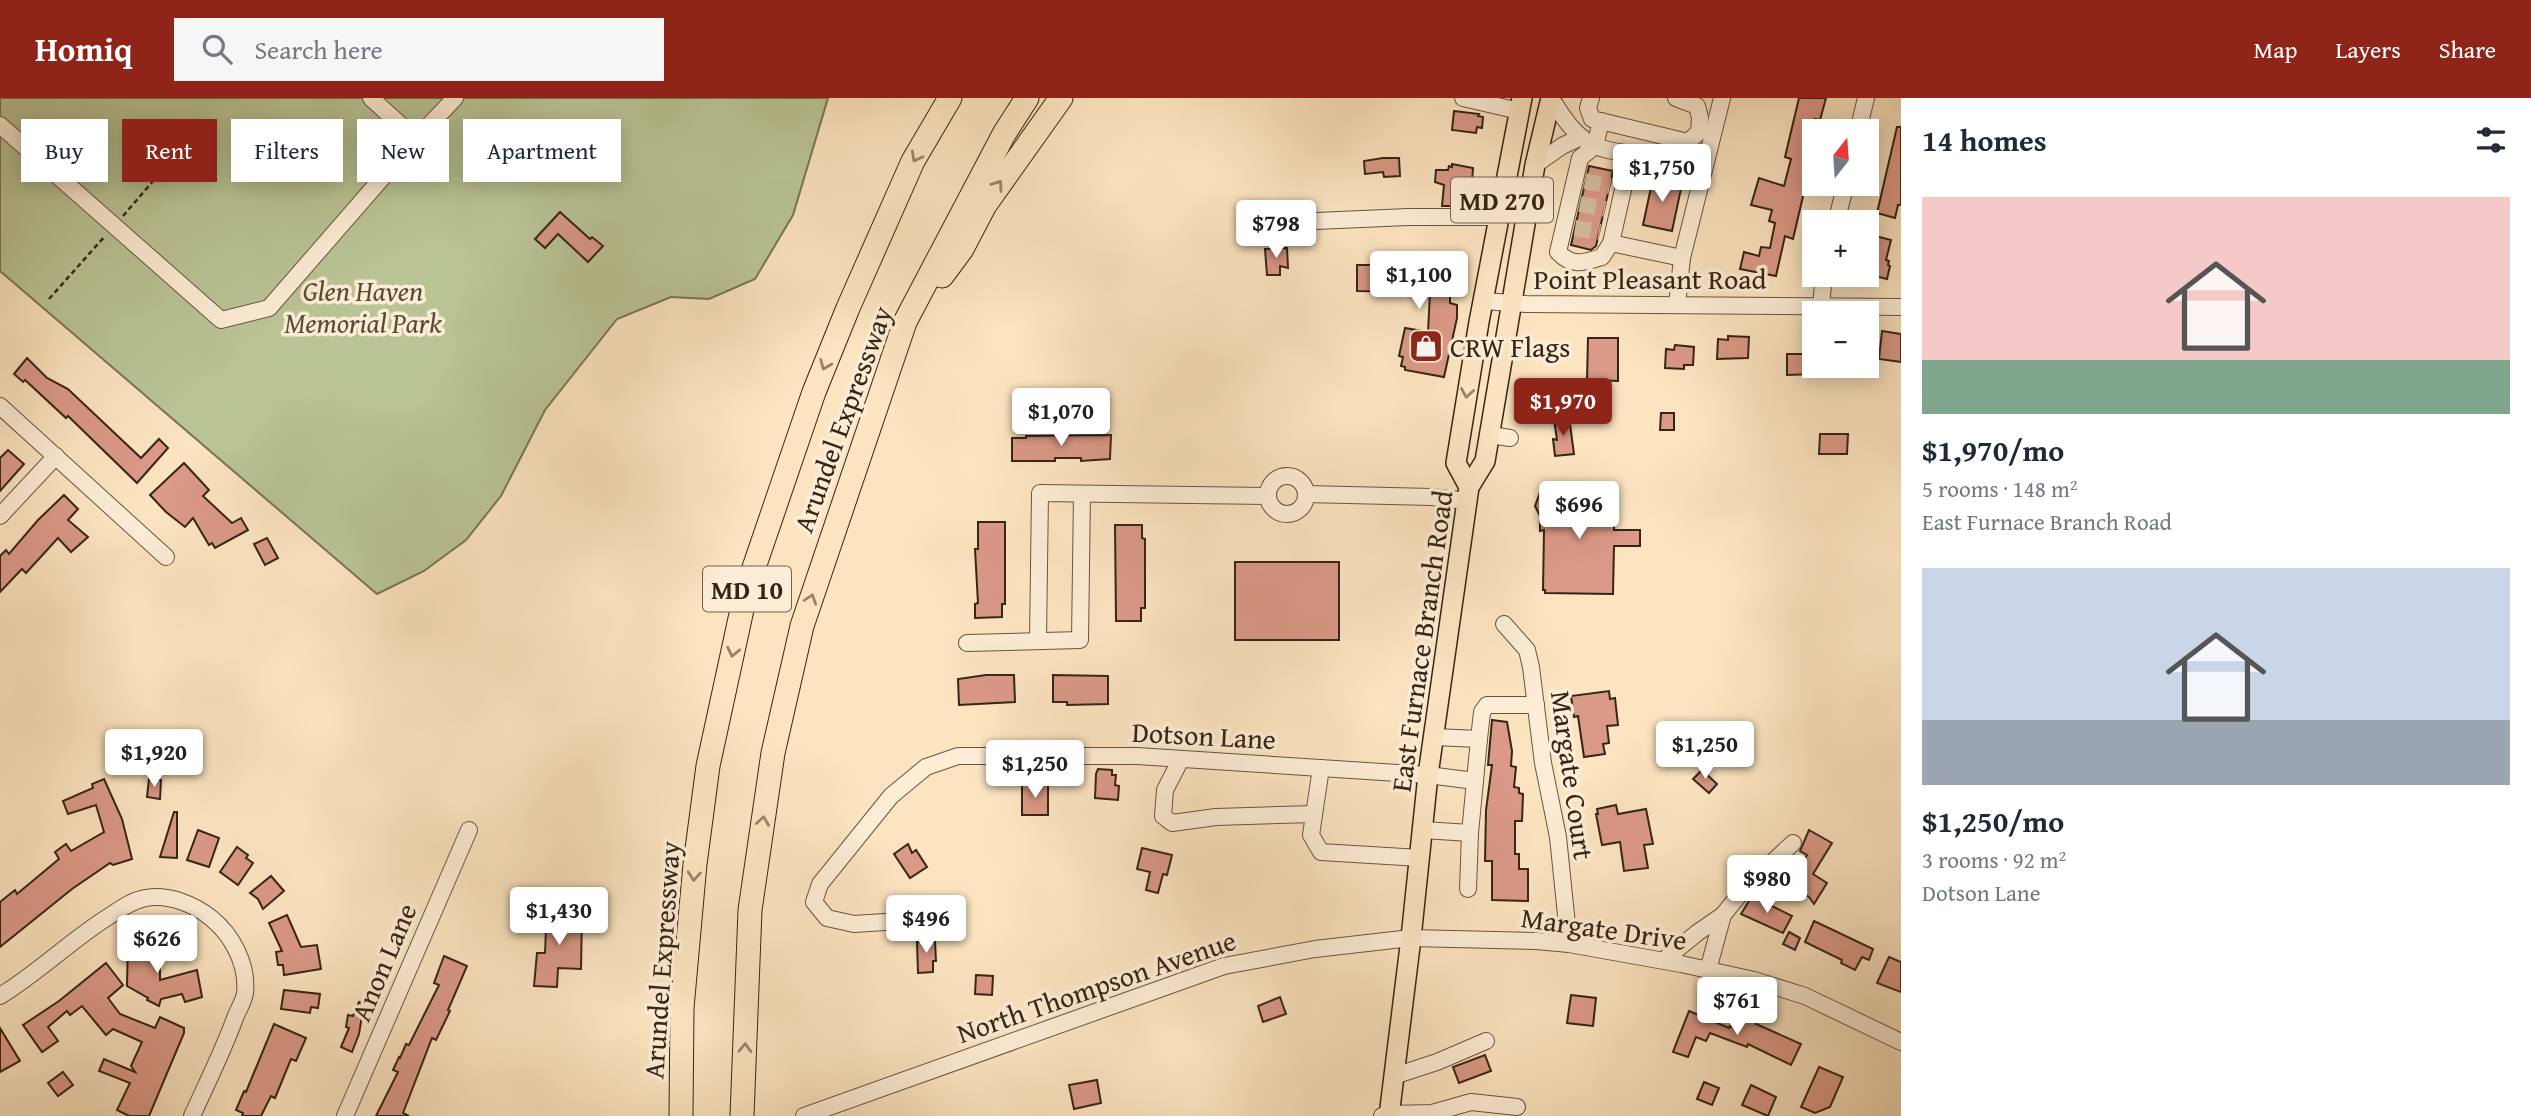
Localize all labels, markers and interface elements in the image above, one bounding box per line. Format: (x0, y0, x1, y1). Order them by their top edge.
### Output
search box (174, 18, 664, 81)
text: Homiq (35, 25, 132, 73)
icon: search (198, 30, 236, 68)
text: Search here (254, 30, 383, 69)
text: Map (2254, 32, 2297, 67)
text: Layers (2335, 32, 2401, 67)
text: Share (2439, 32, 2496, 67)
text: 14 homes (1922, 118, 2047, 162)
chip: Buy (21, 119, 108, 182)
chip: Rent (122, 119, 217, 182)
chip: Filters (231, 119, 343, 182)
chip: New (357, 119, 449, 182)
chip: Apartment (463, 119, 621, 182)
north arrow (1802, 119, 1880, 196)
map controls (1802, 119, 1879, 378)
icon: filters (2472, 121, 2510, 159)
pin: $1,750 (1605, 144, 1719, 204)
one-way arrow (911, 150, 924, 163)
text: $1,750 (1629, 150, 1695, 183)
road number: MD 270 (1451, 178, 1553, 222)
one-way arrow (990, 180, 1002, 193)
pin: $798 (1235, 200, 1317, 260)
text: $798 (1252, 206, 1300, 239)
button: + (1802, 210, 1879, 287)
icon: home (2153, 243, 2279, 369)
pin: $1,100 (1362, 252, 1476, 311)
text: $1,100 (1386, 257, 1452, 290)
street label: Point Pleasant Road (1534, 258, 1767, 299)
park label: Glen Haven Memorial Park (284, 270, 442, 343)
street label: Arundel Expressway (782, 300, 902, 538)
button: − (1802, 301, 1879, 378)
place label: CRW Flags (1450, 326, 1570, 367)
shop icon: CRW Flags (1407, 327, 1445, 365)
one-way arrow (819, 359, 833, 371)
pin: $1,970 (1506, 378, 1620, 438)
text: $1,970 (1530, 384, 1596, 417)
one-way arrow (1460, 387, 1475, 399)
pin: $1,070 (1004, 388, 1118, 448)
text: $1,070 (1028, 394, 1094, 427)
text: $1,970/mo (1922, 428, 2064, 472)
text: 5 rooms · 148 m² (1922, 472, 2077, 505)
pin: $696 (1538, 482, 1620, 541)
text: $696 (1555, 487, 1603, 520)
street label: East Furnace Branch Road (1380, 488, 1462, 794)
text: East Furnace Branch Road (1922, 505, 2172, 538)
road number: MD 10 (703, 566, 791, 611)
one-way arrow (802, 594, 817, 606)
icon: home (2153, 614, 2279, 740)
one-way arrow (726, 646, 741, 658)
street label: Margate Court (1541, 688, 1605, 862)
street label: Dotson Lane (1131, 711, 1277, 759)
pin: $1,250 (1648, 722, 1762, 781)
text: $1,250 (1672, 727, 1738, 760)
pin: $1,920 (97, 730, 211, 789)
text: $1,920 (121, 735, 187, 768)
pin: $1,250 (978, 740, 1092, 800)
text: $1,250 (1002, 746, 1068, 779)
text: $1,250/mo (1922, 799, 2064, 843)
one-way arrow (755, 815, 770, 827)
street label: Arundel Expressway (632, 840, 690, 1080)
text: 3 rooms · 92 m² (1922, 843, 2066, 876)
pin: $980 (1726, 856, 1808, 915)
text: $980 (1743, 861, 1791, 894)
one-way arrow (687, 871, 702, 882)
text: Dotson Lane (1922, 876, 2040, 909)
pin: $1,430 (502, 888, 616, 947)
text: $1,430 (526, 893, 592, 926)
pin: $496 (885, 896, 967, 955)
street label: Margate Drive (1519, 896, 1689, 960)
street label: Anon Lane (340, 897, 426, 1027)
text: $496 (902, 901, 950, 934)
pin: $626 (116, 916, 198, 975)
street label: North Thompson Avenue (951, 919, 1241, 1053)
text: $626 (133, 921, 181, 954)
pin: $761 (1696, 978, 1778, 1037)
text: $761 (1713, 983, 1761, 1016)
one-way arrow (737, 1042, 752, 1053)

